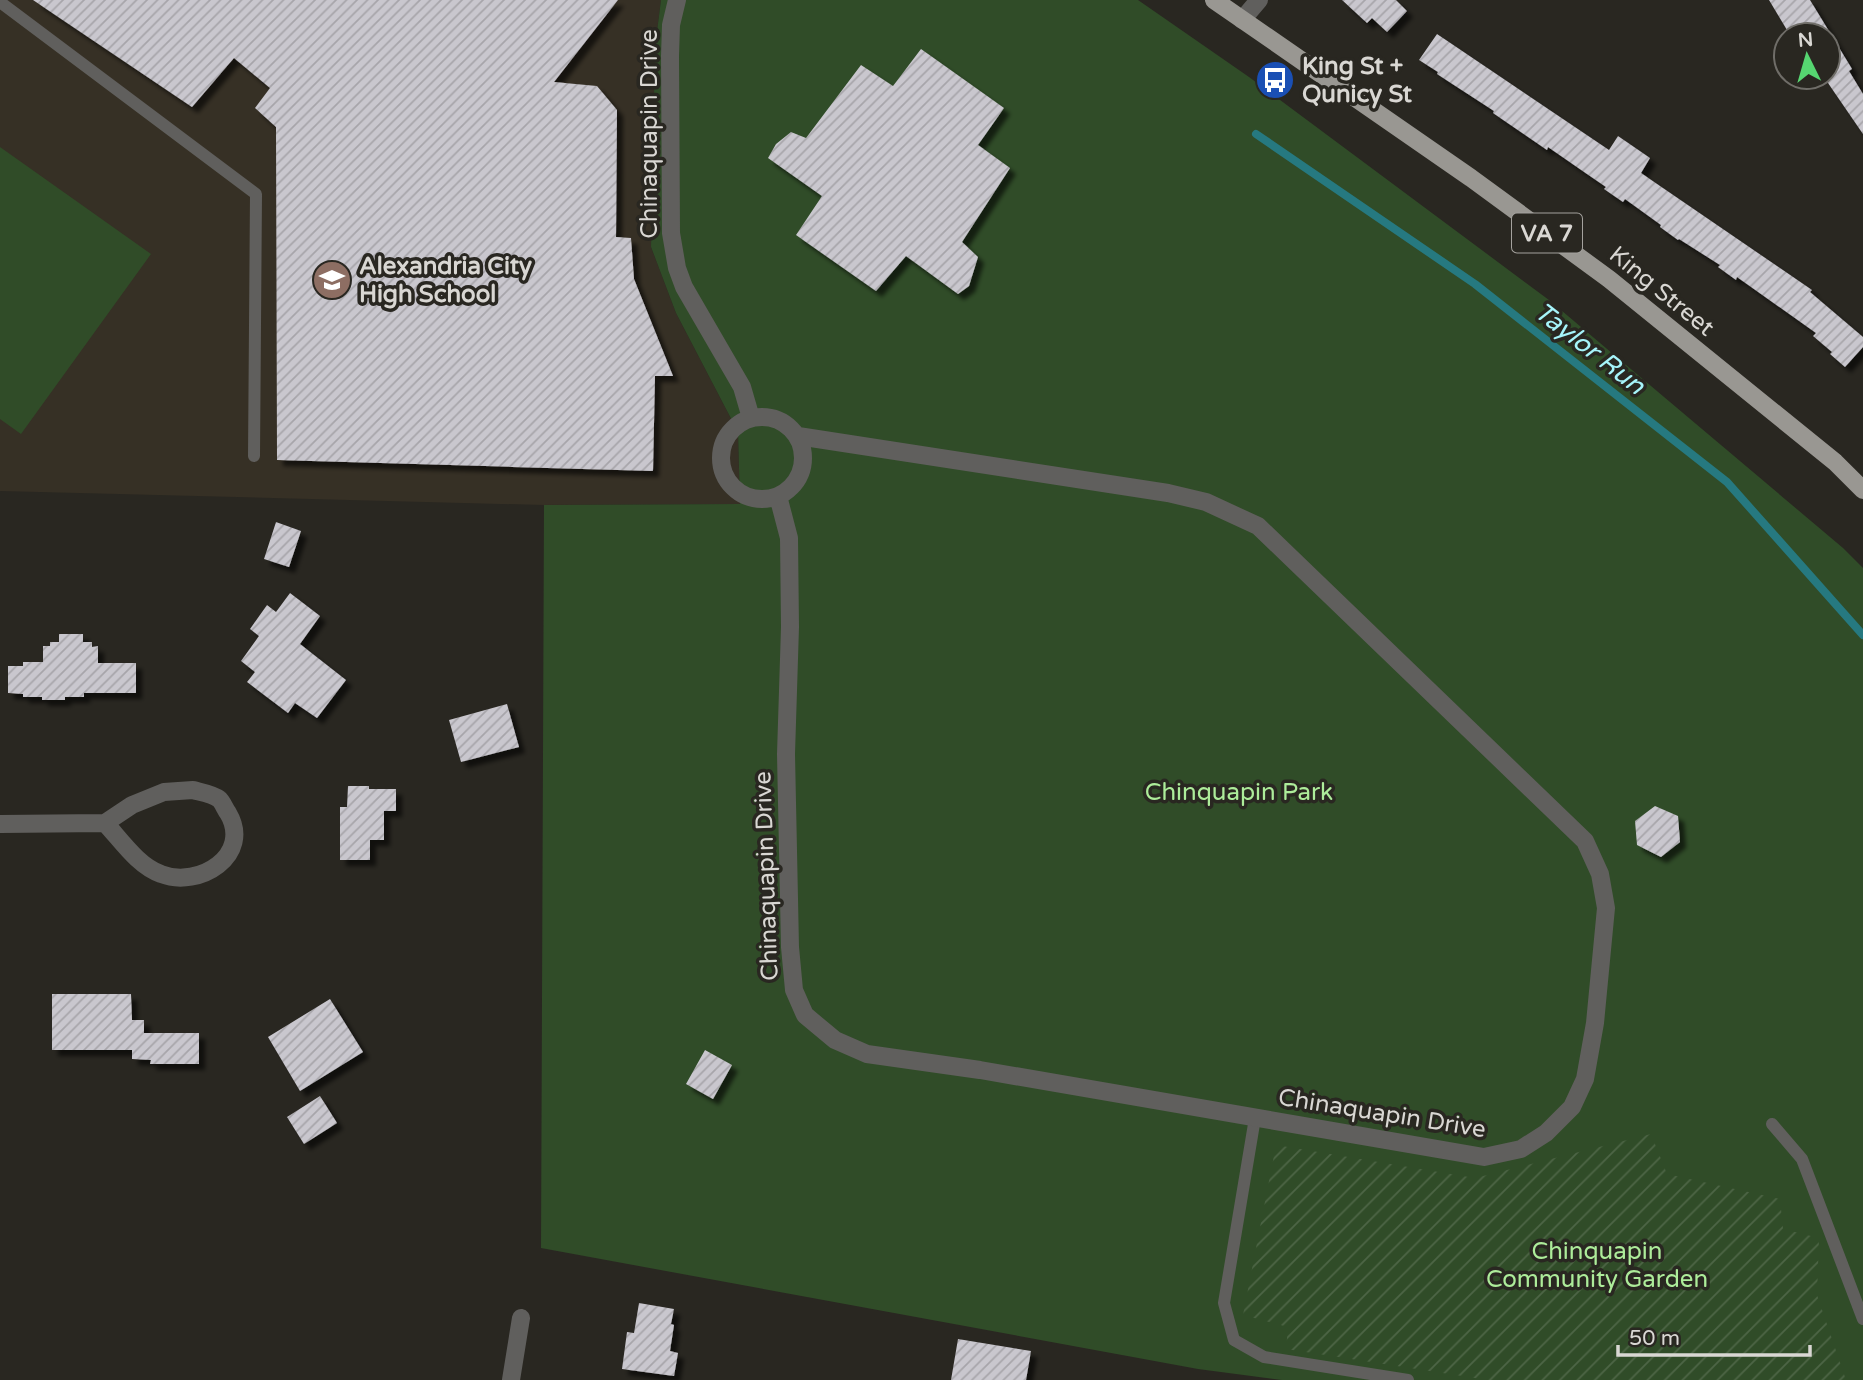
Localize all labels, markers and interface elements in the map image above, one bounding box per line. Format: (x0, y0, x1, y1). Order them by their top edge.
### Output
north arrow (1772, 21, 1842, 91)
text: N (1797, 28, 1814, 52)
street label: Chinaquapin Drive (635, 29, 664, 239)
place label: King St + Qunicy St (1302, 52, 1413, 109)
bus stop icon: King St + Qunicy St (1254, 59, 1296, 101)
road number: VA 7 (1512, 214, 1582, 252)
street label: King Street (1603, 240, 1720, 343)
place label: Alexandria City High School (359, 252, 532, 309)
school or university icon: Alexandria City High School (311, 259, 353, 301)
water label: Taylor Run (1528, 296, 1652, 402)
street label: Chinaquapin Drive (748, 771, 785, 981)
park label: Chinquapin Park (1145, 778, 1333, 807)
street label: Chinaquapin Drive (1276, 1083, 1488, 1144)
park label: Chinquapin Community Garden (1486, 1237, 1708, 1294)
scale bar (1618, 1314, 1811, 1358)
text: 50 m (1629, 1326, 1680, 1351)

